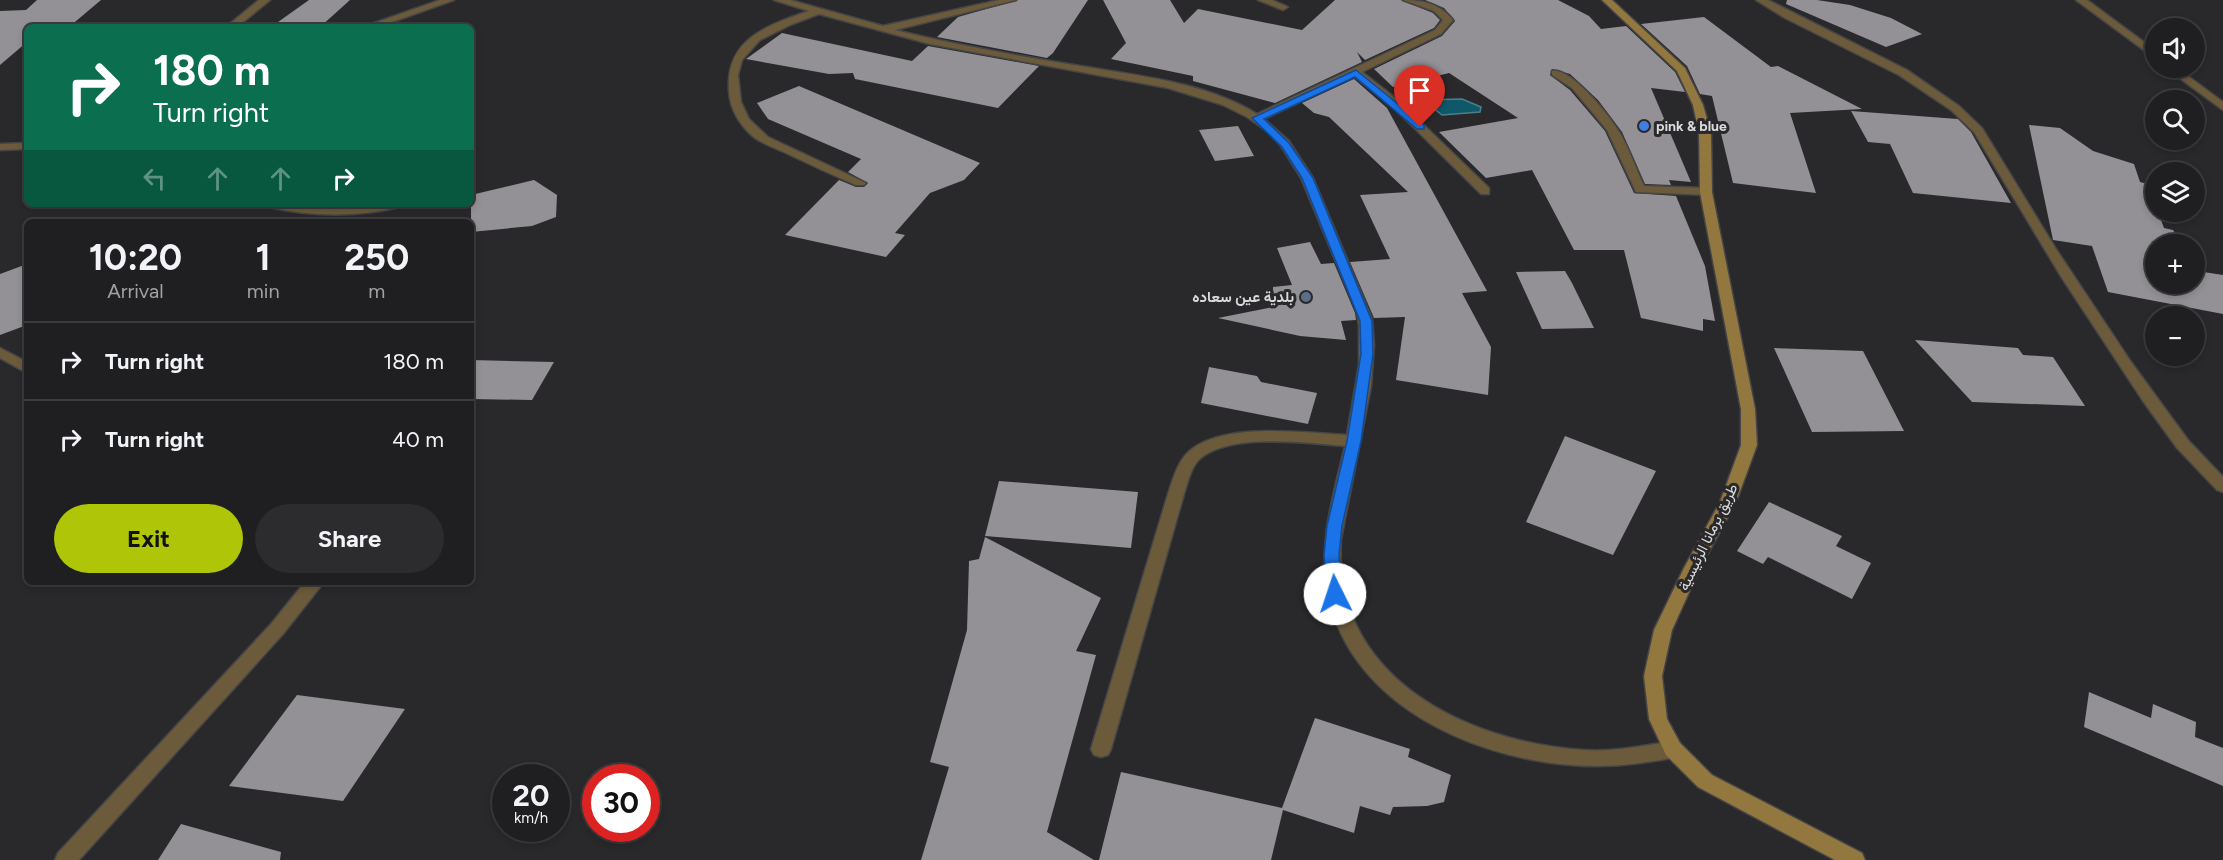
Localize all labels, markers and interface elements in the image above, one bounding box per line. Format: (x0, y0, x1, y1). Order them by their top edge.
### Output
map controls (2145, 18, 2205, 366)
button: sound (2145, 18, 2205, 78)
text: 180 m (153, 45, 270, 96)
icon: right (54, 48, 132, 126)
pin (1394, 65, 1445, 127)
icon: arrive (1403, 74, 1436, 107)
button: search (2145, 90, 2205, 150)
text: Turn right (153, 96, 269, 129)
place label: pink & blue (1656, 118, 1727, 135)
marker: pink & blue (1637, 119, 1651, 133)
icon: left (138, 162, 171, 195)
icon: ahead (201, 162, 234, 195)
icon: ahead (264, 162, 297, 195)
icon: right (327, 162, 360, 195)
button: layers (2145, 162, 2205, 222)
button: + (2145, 234, 2205, 294)
text: 10:20 (89, 236, 182, 279)
text: 1 (256, 236, 271, 279)
text: 250 (344, 236, 409, 279)
text: Arrival (107, 279, 164, 303)
text: min (247, 279, 280, 303)
text: m (368, 279, 385, 303)
place label: بلدية عين سعاده (1192, 288, 1294, 306)
marker: بلدية عين سعاده (1299, 290, 1313, 304)
button: − (2145, 306, 2205, 366)
icon: right (54, 345, 87, 378)
text: Turn right (105, 348, 204, 375)
text: 180 m (383, 348, 444, 375)
icon: right (54, 423, 87, 456)
text: Turn right (105, 426, 204, 453)
text: 40 m (392, 426, 444, 453)
street label: طريق برمانا الرئيسية (1674, 480, 1743, 594)
button: Exit (54, 504, 243, 573)
button: Share (255, 504, 444, 573)
position arrow (1303, 562, 1367, 626)
speed limit sign: 30 (582, 764, 660, 842)
text: 20 (513, 777, 549, 814)
text: km/h (514, 809, 548, 827)

